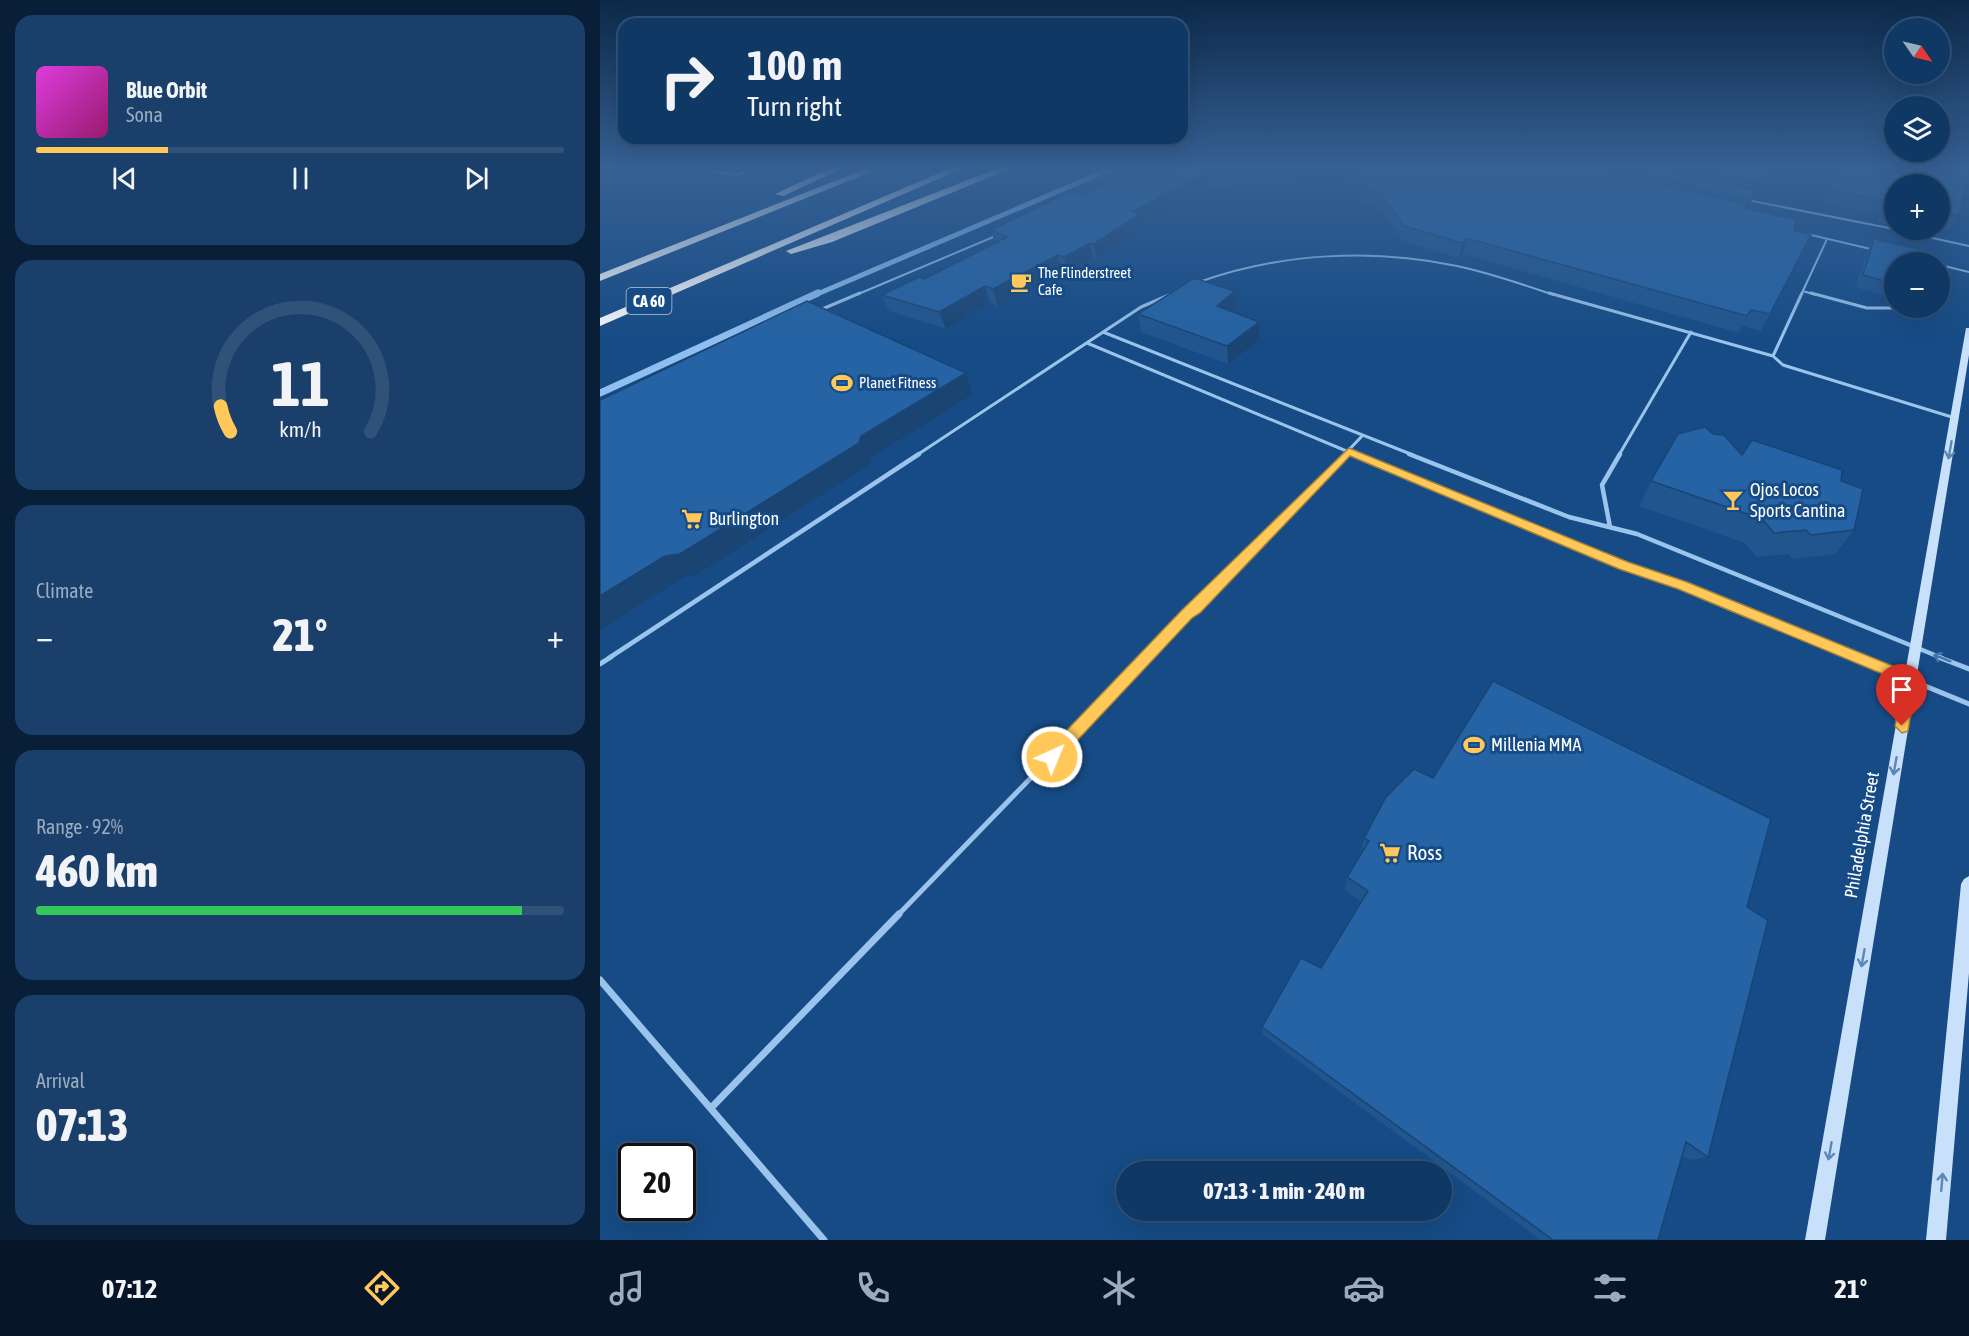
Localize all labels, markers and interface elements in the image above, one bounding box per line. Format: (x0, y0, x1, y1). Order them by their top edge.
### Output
north arrow (1884, 18, 1950, 84)
map controls (1884, 18, 1950, 318)
text: 100 m (747, 41, 842, 89)
icon: right (648, 42, 726, 120)
text: Blue Orbit (126, 77, 207, 103)
text: Turn right (747, 91, 842, 122)
button: layers (1884, 96, 1950, 162)
text: Sona (126, 103, 163, 126)
icon: previous (108, 162, 141, 195)
icon: pause (284, 162, 317, 195)
icon: next (460, 162, 493, 195)
button: + (1884, 174, 1950, 240)
button: − (1884, 252, 1950, 318)
place label: The Flinderstreet Cafe (1038, 264, 1131, 298)
cafe icon: The Flinderstreet Cafe (1009, 270, 1033, 294)
road number: CA 60 (626, 288, 672, 314)
text: 11 (271, 348, 329, 419)
sports icon: Planet Fitness (830, 371, 854, 395)
place label: Planet Fitness (859, 374, 936, 391)
text: km/h (279, 417, 321, 442)
one-way arrow (1944, 440, 1955, 459)
place label: Ojos Locos Sports Cantina (1750, 479, 1845, 521)
bar icon: Ojos Locos Sports Cantina (1721, 488, 1745, 512)
supermarket icon: Burlington (680, 507, 704, 531)
place label: Burlington (709, 508, 779, 529)
text: Climate (36, 579, 93, 602)
text: 21° (273, 609, 327, 661)
text: − (36, 617, 53, 655)
text: + (547, 617, 564, 655)
one-way arrow (1933, 652, 1952, 663)
pin (1876, 664, 1927, 726)
icon: arrive (1885, 673, 1918, 706)
position arrow (1020, 725, 1084, 789)
sports icon: Millenia MMA (1462, 733, 1486, 757)
place label: Millenia MMA (1491, 734, 1582, 755)
one-way arrow (1890, 756, 1901, 776)
street label: Philadelphia Street (1840, 770, 1883, 900)
text: Range · 92% (36, 815, 123, 838)
place label: Ross (1407, 840, 1442, 864)
supermarket icon: Ross (1378, 841, 1402, 865)
text: 460 km (36, 845, 158, 897)
one-way arrow (1857, 948, 1868, 968)
text: Arrival (36, 1069, 85, 1092)
text: 07:13 (36, 1099, 129, 1151)
one-way arrow (1824, 1140, 1835, 1160)
speed limit sign: 20 (618, 1143, 696, 1221)
one-way arrow (1937, 1172, 1948, 1192)
text: 07:13 · 1 min · 240 m (1203, 1178, 1365, 1204)
icon: directions (361, 1267, 403, 1309)
icon: music (606, 1267, 648, 1309)
icon: phone (852, 1267, 894, 1309)
icon: climate (1098, 1267, 1140, 1309)
icon: car (1343, 1267, 1385, 1309)
icon: filters (1589, 1267, 1631, 1309)
text: 07:12 (102, 1273, 157, 1304)
text: 21° (1834, 1273, 1867, 1304)

